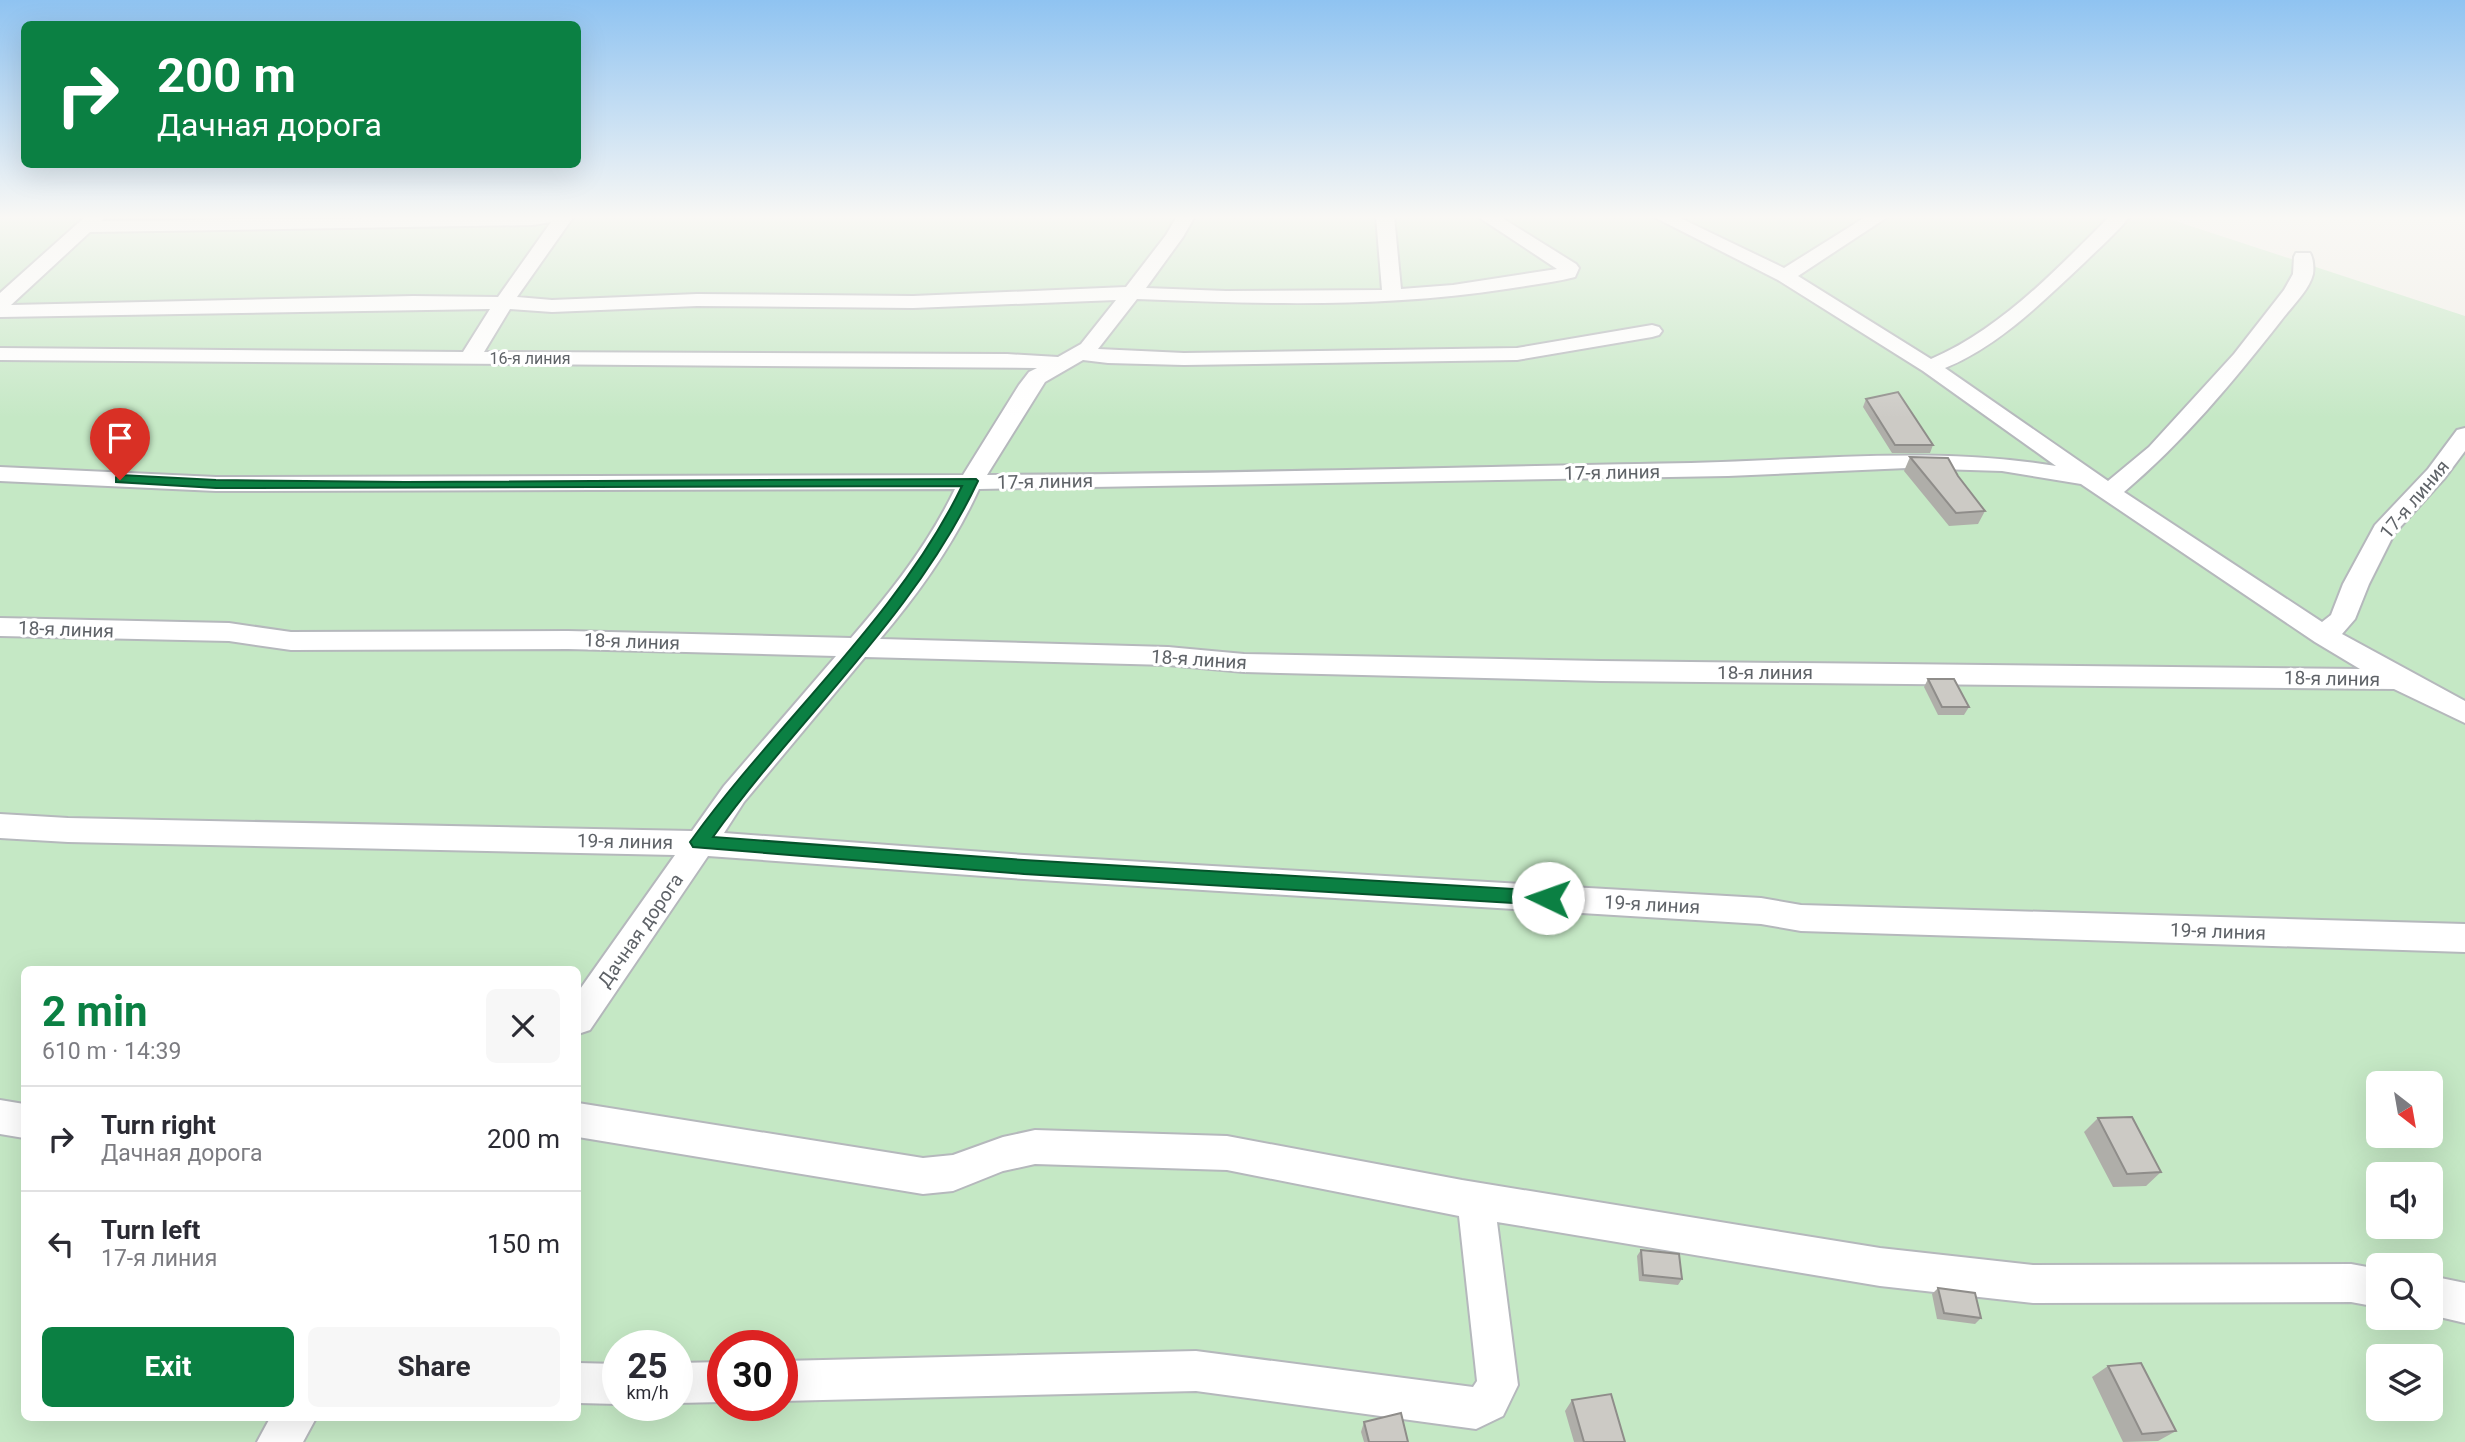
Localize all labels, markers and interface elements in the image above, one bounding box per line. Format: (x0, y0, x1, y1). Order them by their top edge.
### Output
text: 200 m (157, 47, 296, 104)
icon: right (42, 49, 133, 140)
text: Дачная дорога (157, 106, 382, 144)
street label: 16-я линия (490, 349, 570, 368)
pin (90, 408, 150, 480)
icon: arrive (101, 419, 139, 457)
street label: 17-я линия (2375, 455, 2454, 544)
street label: 17-я линия (1564, 460, 1660, 485)
street label: 17-я линия (997, 469, 1093, 494)
street label: 18-я линия (18, 616, 114, 643)
street label: 18-я линия (584, 628, 680, 655)
street label: 18-я линия (1150, 645, 1248, 674)
street label: 18-я линия (1717, 661, 1813, 684)
street label: 18-я линия (2284, 666, 2380, 691)
street label: 19-я линия (577, 829, 673, 854)
position arrow (1511, 861, 1585, 935)
street label: Дачная дорога (593, 869, 688, 992)
street label: 19-я линия (1603, 891, 1701, 918)
street label: 19-я линия (2170, 918, 2266, 945)
text: 2 min (42, 987, 148, 1036)
button: close (486, 989, 560, 1063)
text: 610 m · 14:39 (42, 1038, 181, 1065)
north arrow (2366, 1071, 2443, 1148)
map controls (2366, 1071, 2443, 1421)
text: Turn right (101, 1110, 216, 1140)
icon: right (42, 1120, 80, 1158)
text: 200 m (487, 1124, 560, 1154)
text: Дачная дорога (101, 1140, 263, 1167)
button: sound (2366, 1162, 2443, 1239)
text: Turn left (101, 1215, 200, 1245)
icon: left (42, 1225, 80, 1263)
text: 150 m (487, 1229, 560, 1259)
text: 17-я линия (101, 1245, 217, 1272)
button: search (2366, 1253, 2443, 1330)
button: Exit (42, 1327, 294, 1407)
button: Share (308, 1327, 560, 1407)
speed limit sign: 30 (707, 1330, 798, 1421)
button: layers (2366, 1344, 2443, 1421)
text: 25 (627, 1346, 668, 1387)
text: km/h (626, 1382, 669, 1403)

